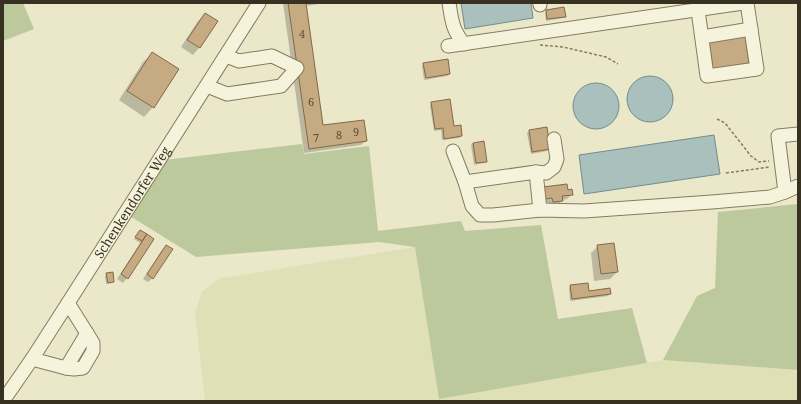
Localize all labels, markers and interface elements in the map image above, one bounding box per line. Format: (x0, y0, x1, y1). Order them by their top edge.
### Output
house number: 4 (299, 26, 305, 41)
house number: 6 (308, 94, 314, 109)
house number: 9 (353, 124, 359, 139)
house number: 8 (336, 127, 342, 142)
house number: 7 (313, 130, 319, 145)
street label: Schenkendorfer Weg (90, 143, 175, 262)

